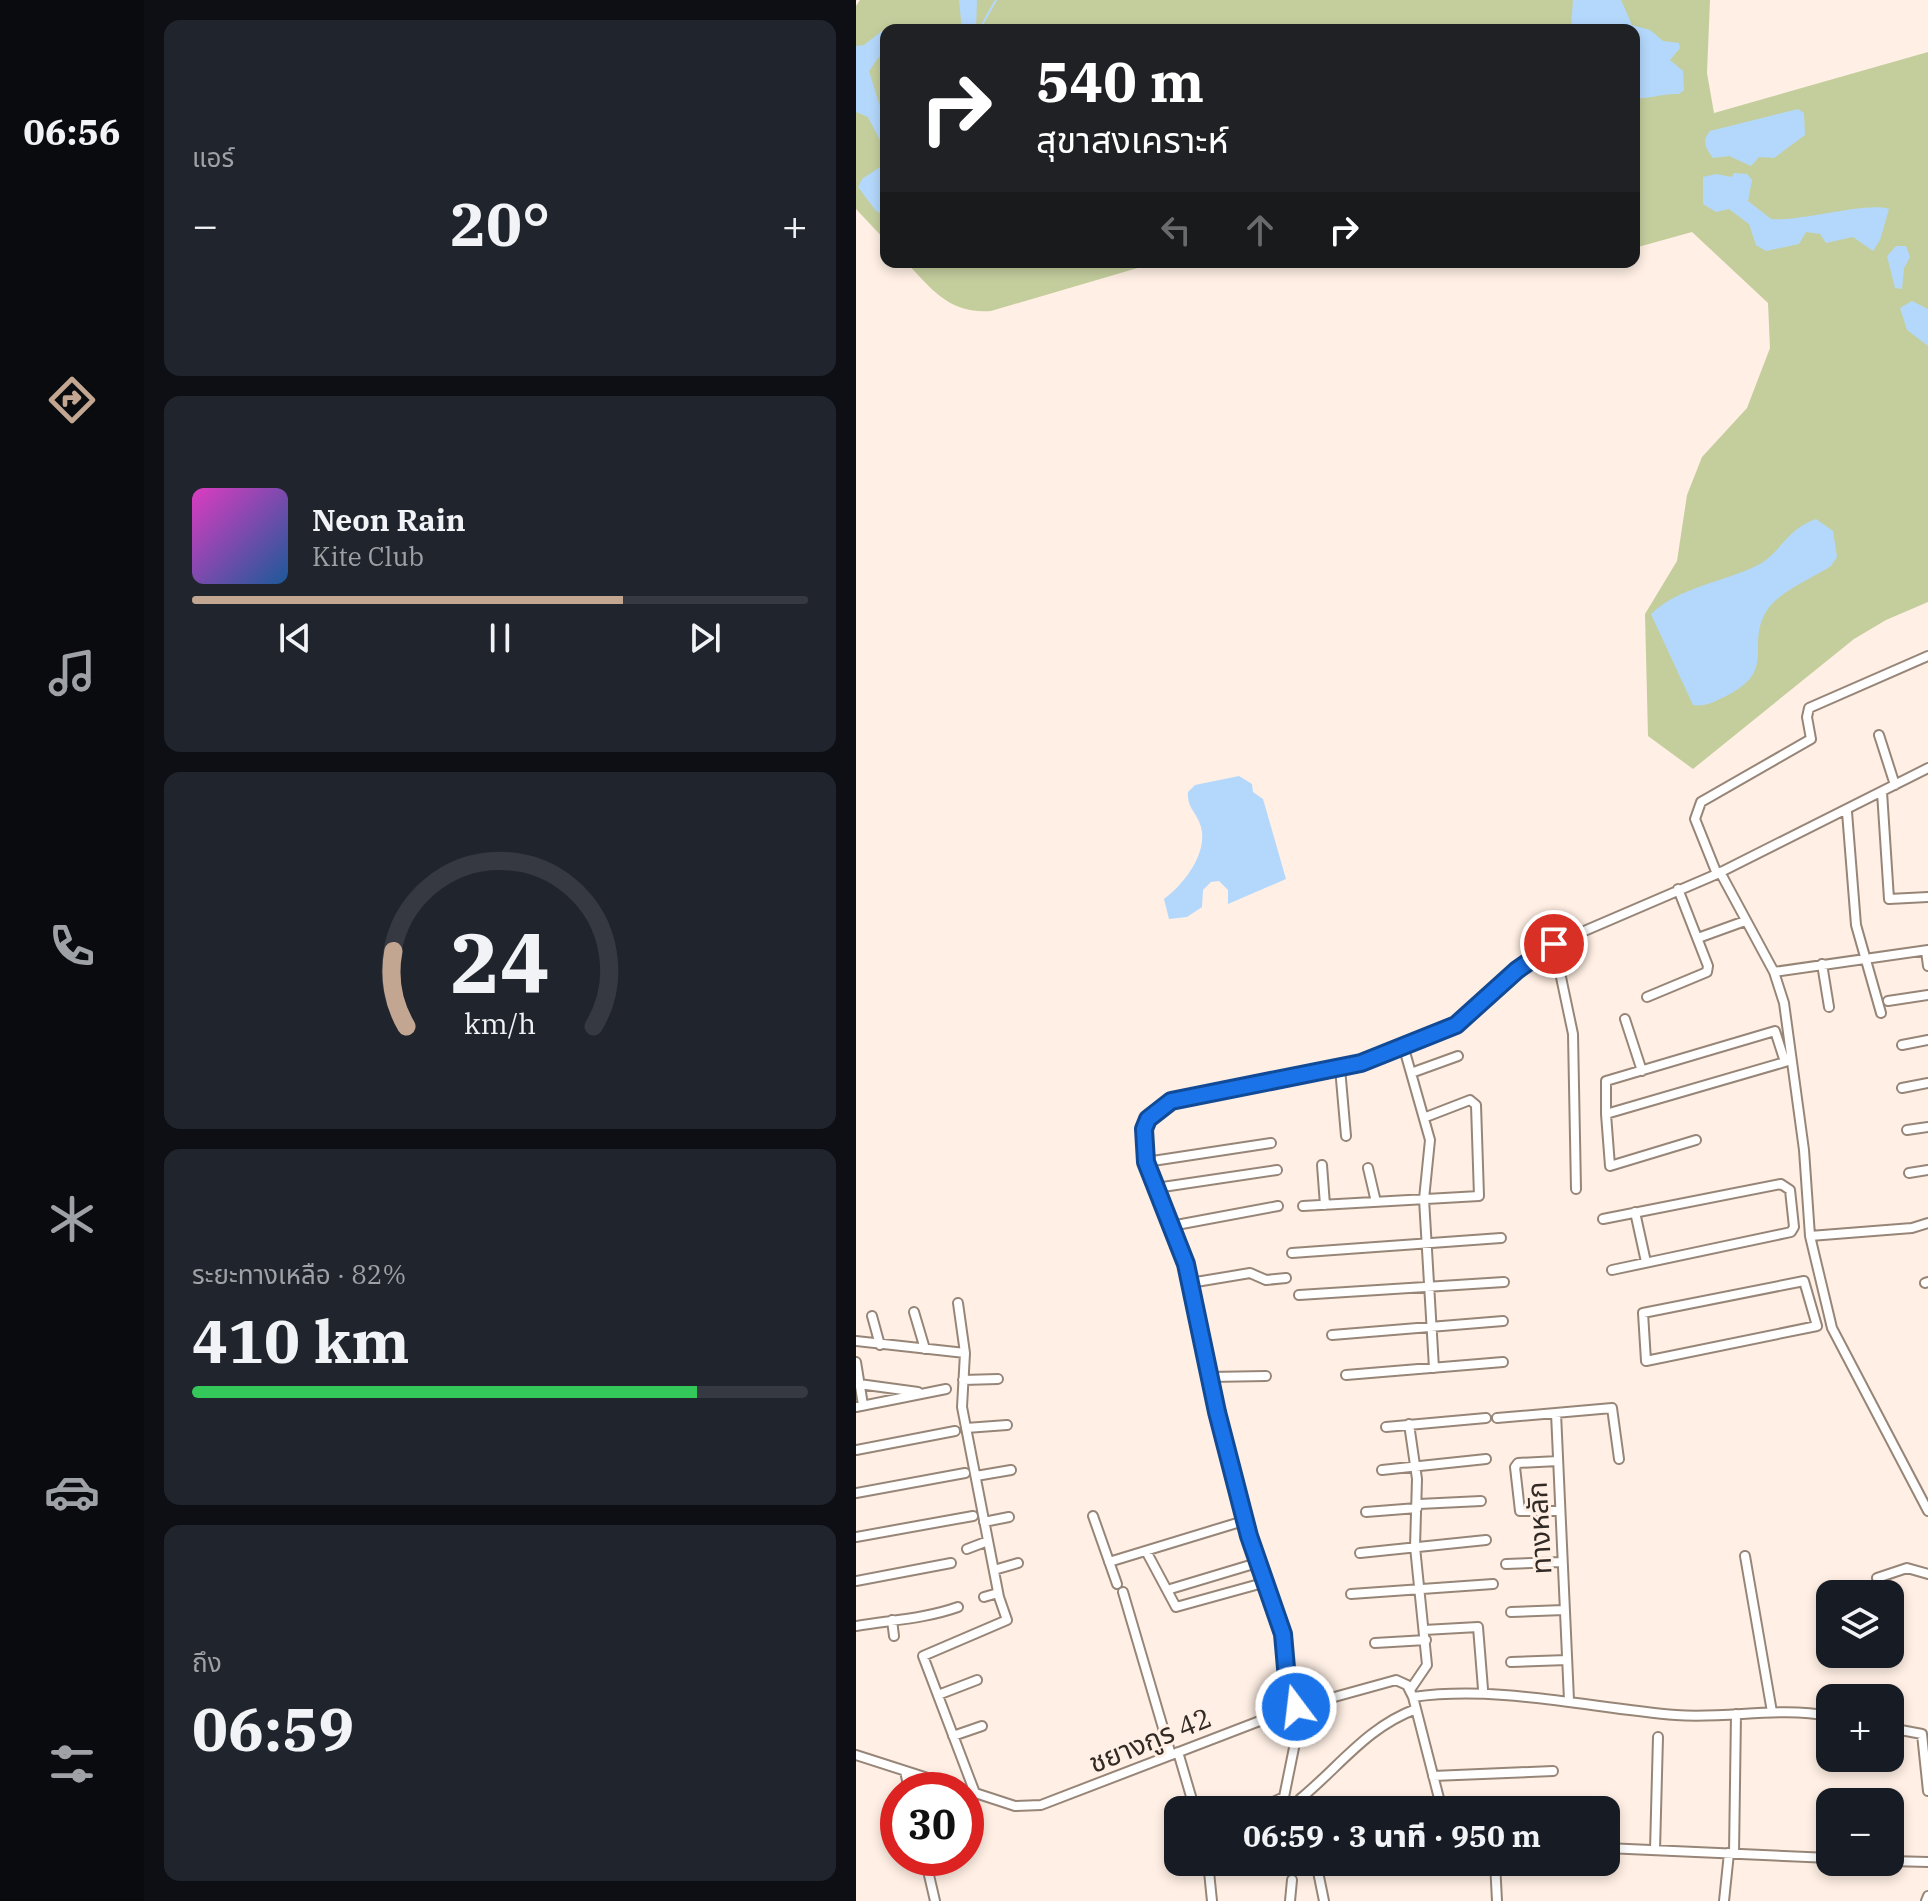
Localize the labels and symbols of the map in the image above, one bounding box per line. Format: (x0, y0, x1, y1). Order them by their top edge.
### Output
pin (1520, 910, 1588, 978)
street label: ทางหลัก (1518, 1481, 1559, 1575)
position arrow (1254, 1665, 1338, 1749)
street label: ชยางกูร 42 (1083, 1698, 1217, 1781)
speed limit sign: 30 (880, 1772, 984, 1876)

